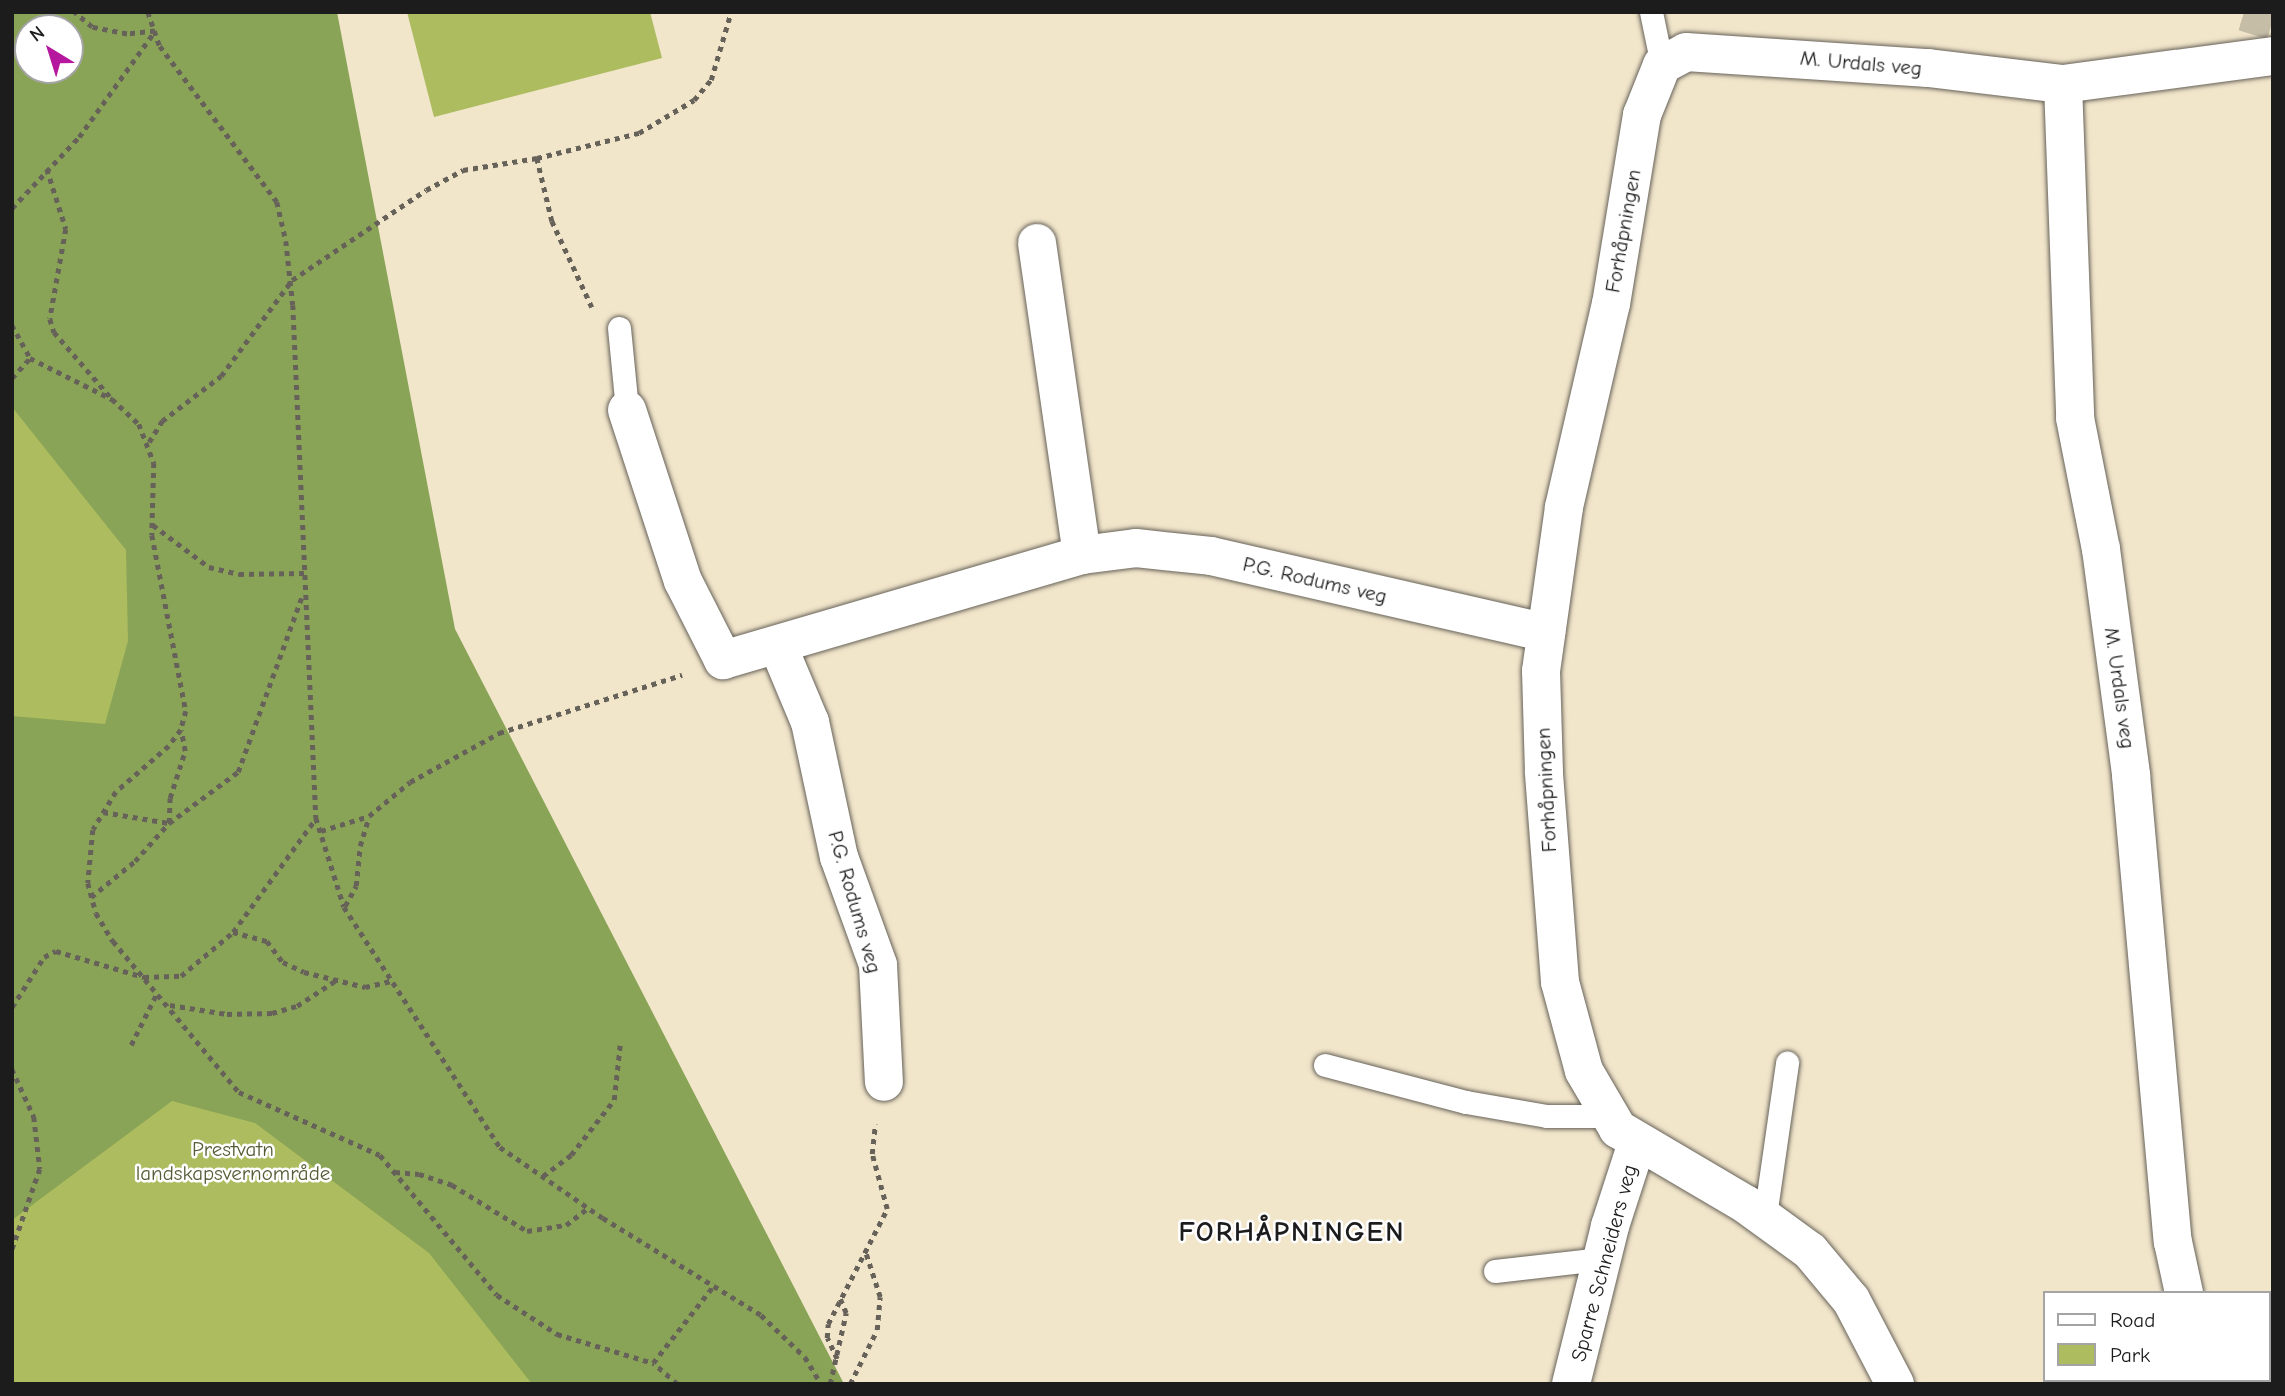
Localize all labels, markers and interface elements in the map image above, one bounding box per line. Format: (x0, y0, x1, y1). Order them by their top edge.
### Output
north arrow (14, 14, 84, 84)
text: N (26, 22, 49, 47)
street label: M. Urdals veg (1799, 45, 1923, 81)
street label: Forhåpningen (1600, 167, 1646, 295)
street label: P.G. Rodums veg (1240, 551, 1390, 609)
street label: M. Urdals veg (2099, 626, 2141, 750)
street label: Forhåpningen (1530, 727, 1562, 853)
street label: P.G. Rodums veg (823, 828, 887, 976)
park label: Prestvatn landskapsvernområde (136, 1136, 330, 1186)
street label: Sparre Schneiders veg (1566, 1162, 1642, 1364)
district label: FORHÅPNINGEN (1180, 1215, 1404, 1249)
legend (2044, 1291, 2271, 1382)
text: Road (2110, 1308, 2155, 1332)
text: Park (2110, 1343, 2150, 1367)

